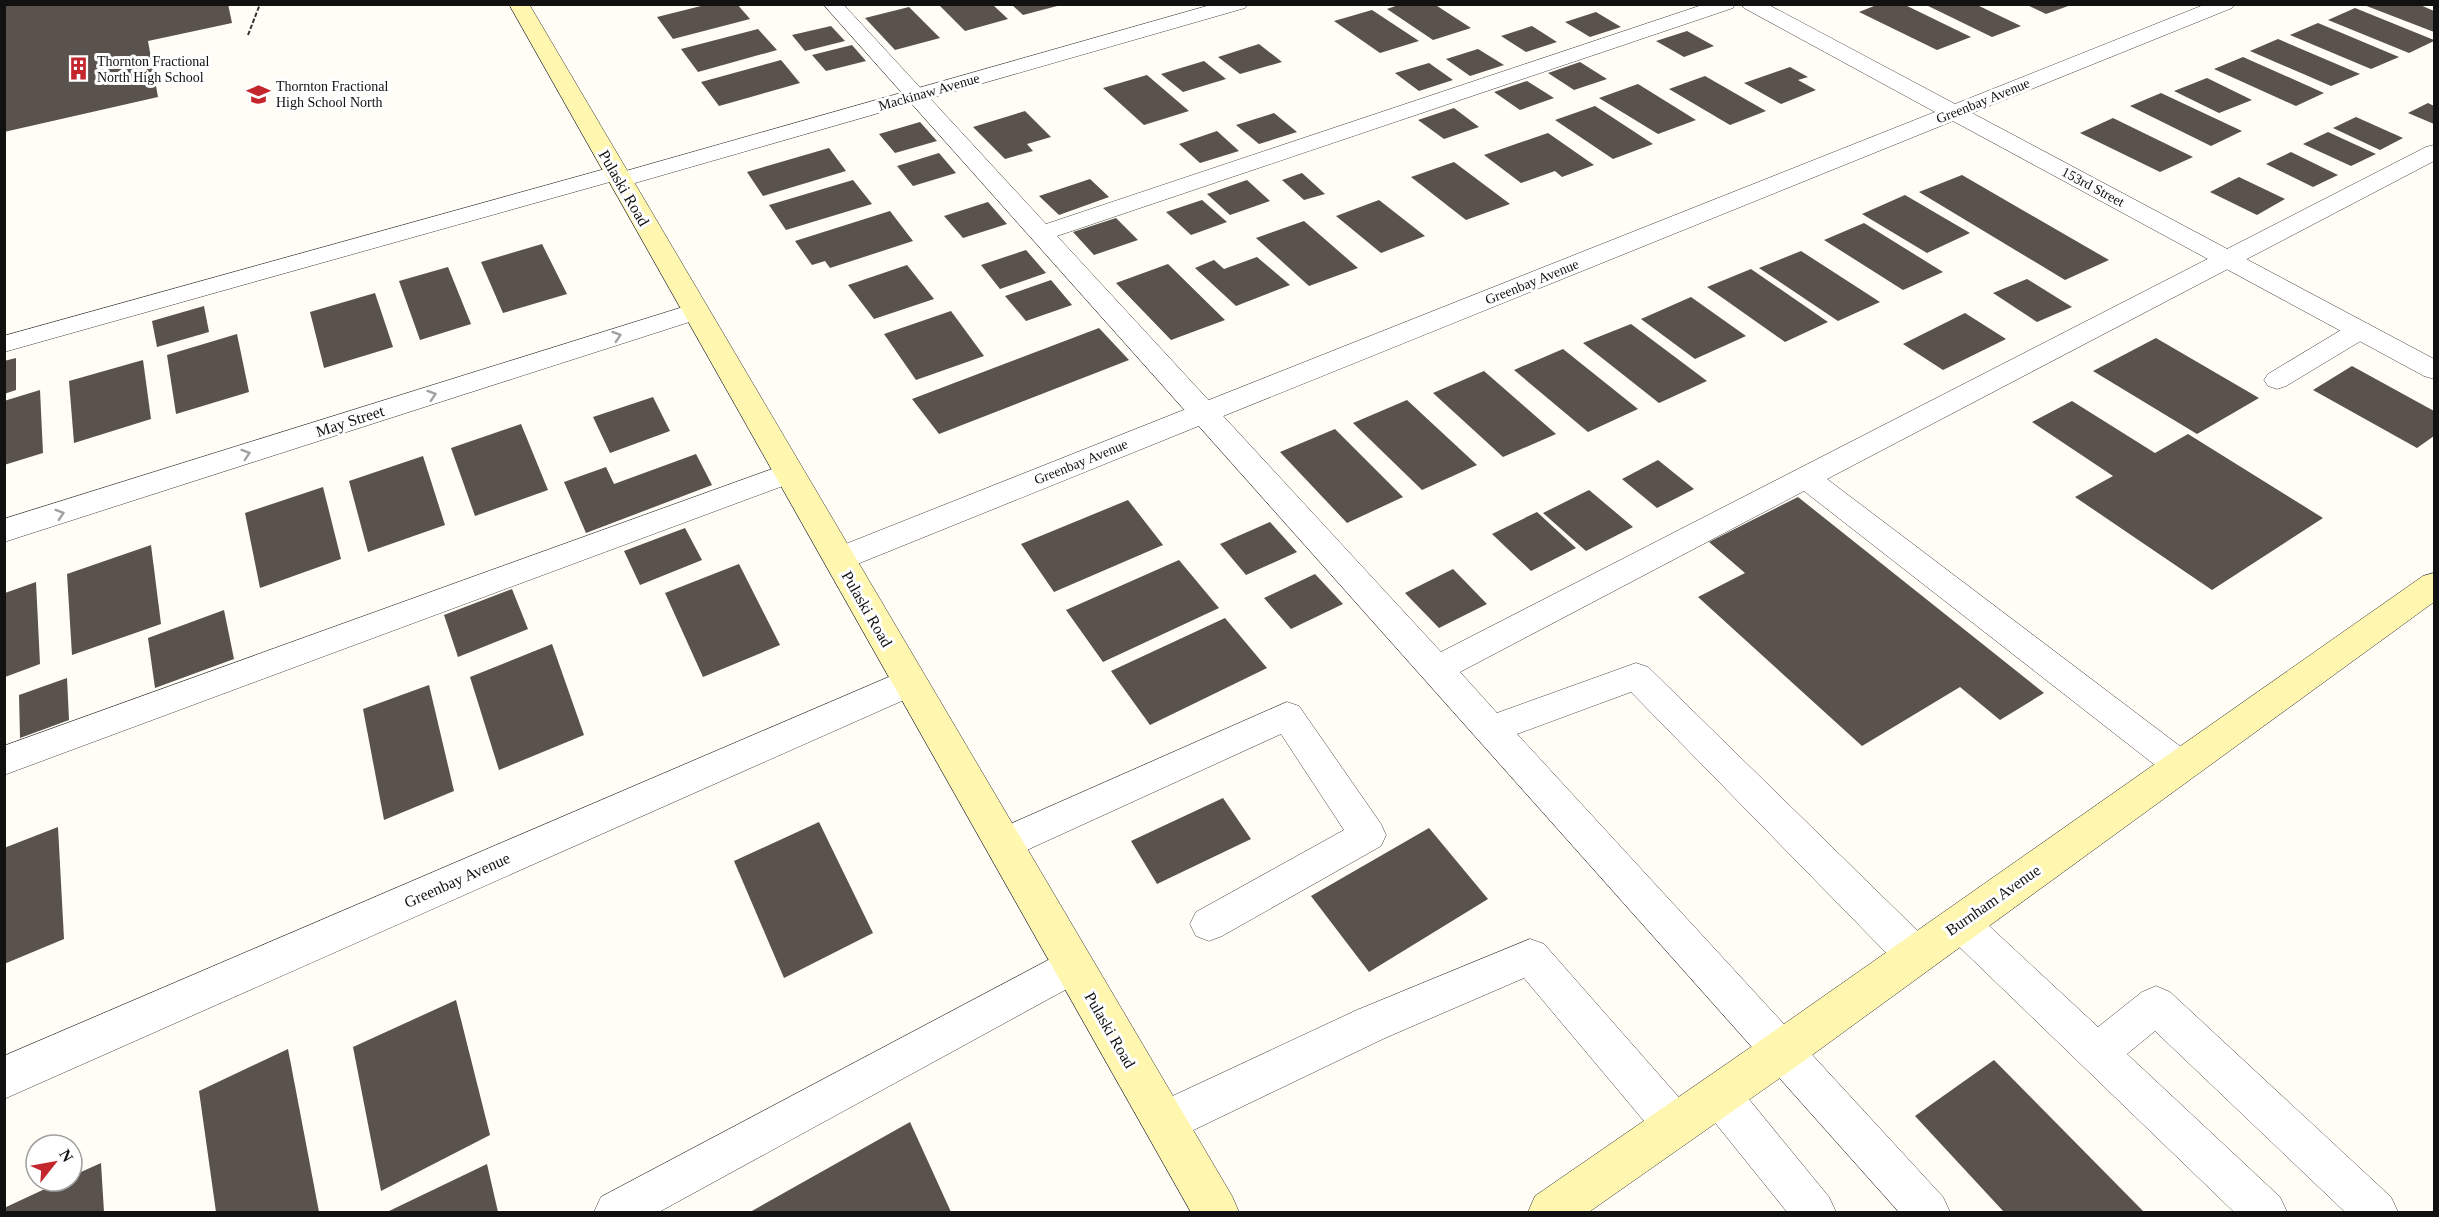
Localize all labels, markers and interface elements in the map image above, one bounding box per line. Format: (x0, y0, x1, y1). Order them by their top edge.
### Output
place label: Thornton Fractional North High School (97, 54, 209, 85)
building icon: Thornton Fractional North High School (66, 56, 92, 82)
street label: Mackinaw Avenue (877, 70, 981, 114)
street label: Greenbay Avenue (1934, 75, 2032, 127)
place label: Thornton Fractional High School North (276, 79, 388, 110)
school or university icon: Thornton Fractional High School North (245, 81, 271, 107)
street label: Pulaski Road (595, 147, 653, 229)
street label: 153rd Street (2059, 164, 2127, 210)
street label: Greenbay Avenue (1483, 256, 1581, 308)
one-way arrow (611, 330, 622, 343)
one-way arrow (426, 390, 437, 402)
street label: May Street (314, 402, 387, 441)
street label: Greenbay Avenue (1032, 436, 1130, 488)
one-way arrow (240, 449, 251, 461)
one-way arrow (54, 508, 65, 521)
street label: Pulaski Road (838, 568, 896, 650)
street label: Greenbay Avenue (402, 849, 513, 912)
street label: Burnham Avenue (1943, 861, 2043, 939)
street label: Pulaski Road (1081, 989, 1139, 1071)
north arrow (24, 1133, 84, 1193)
text: N (56, 1146, 77, 1165)

